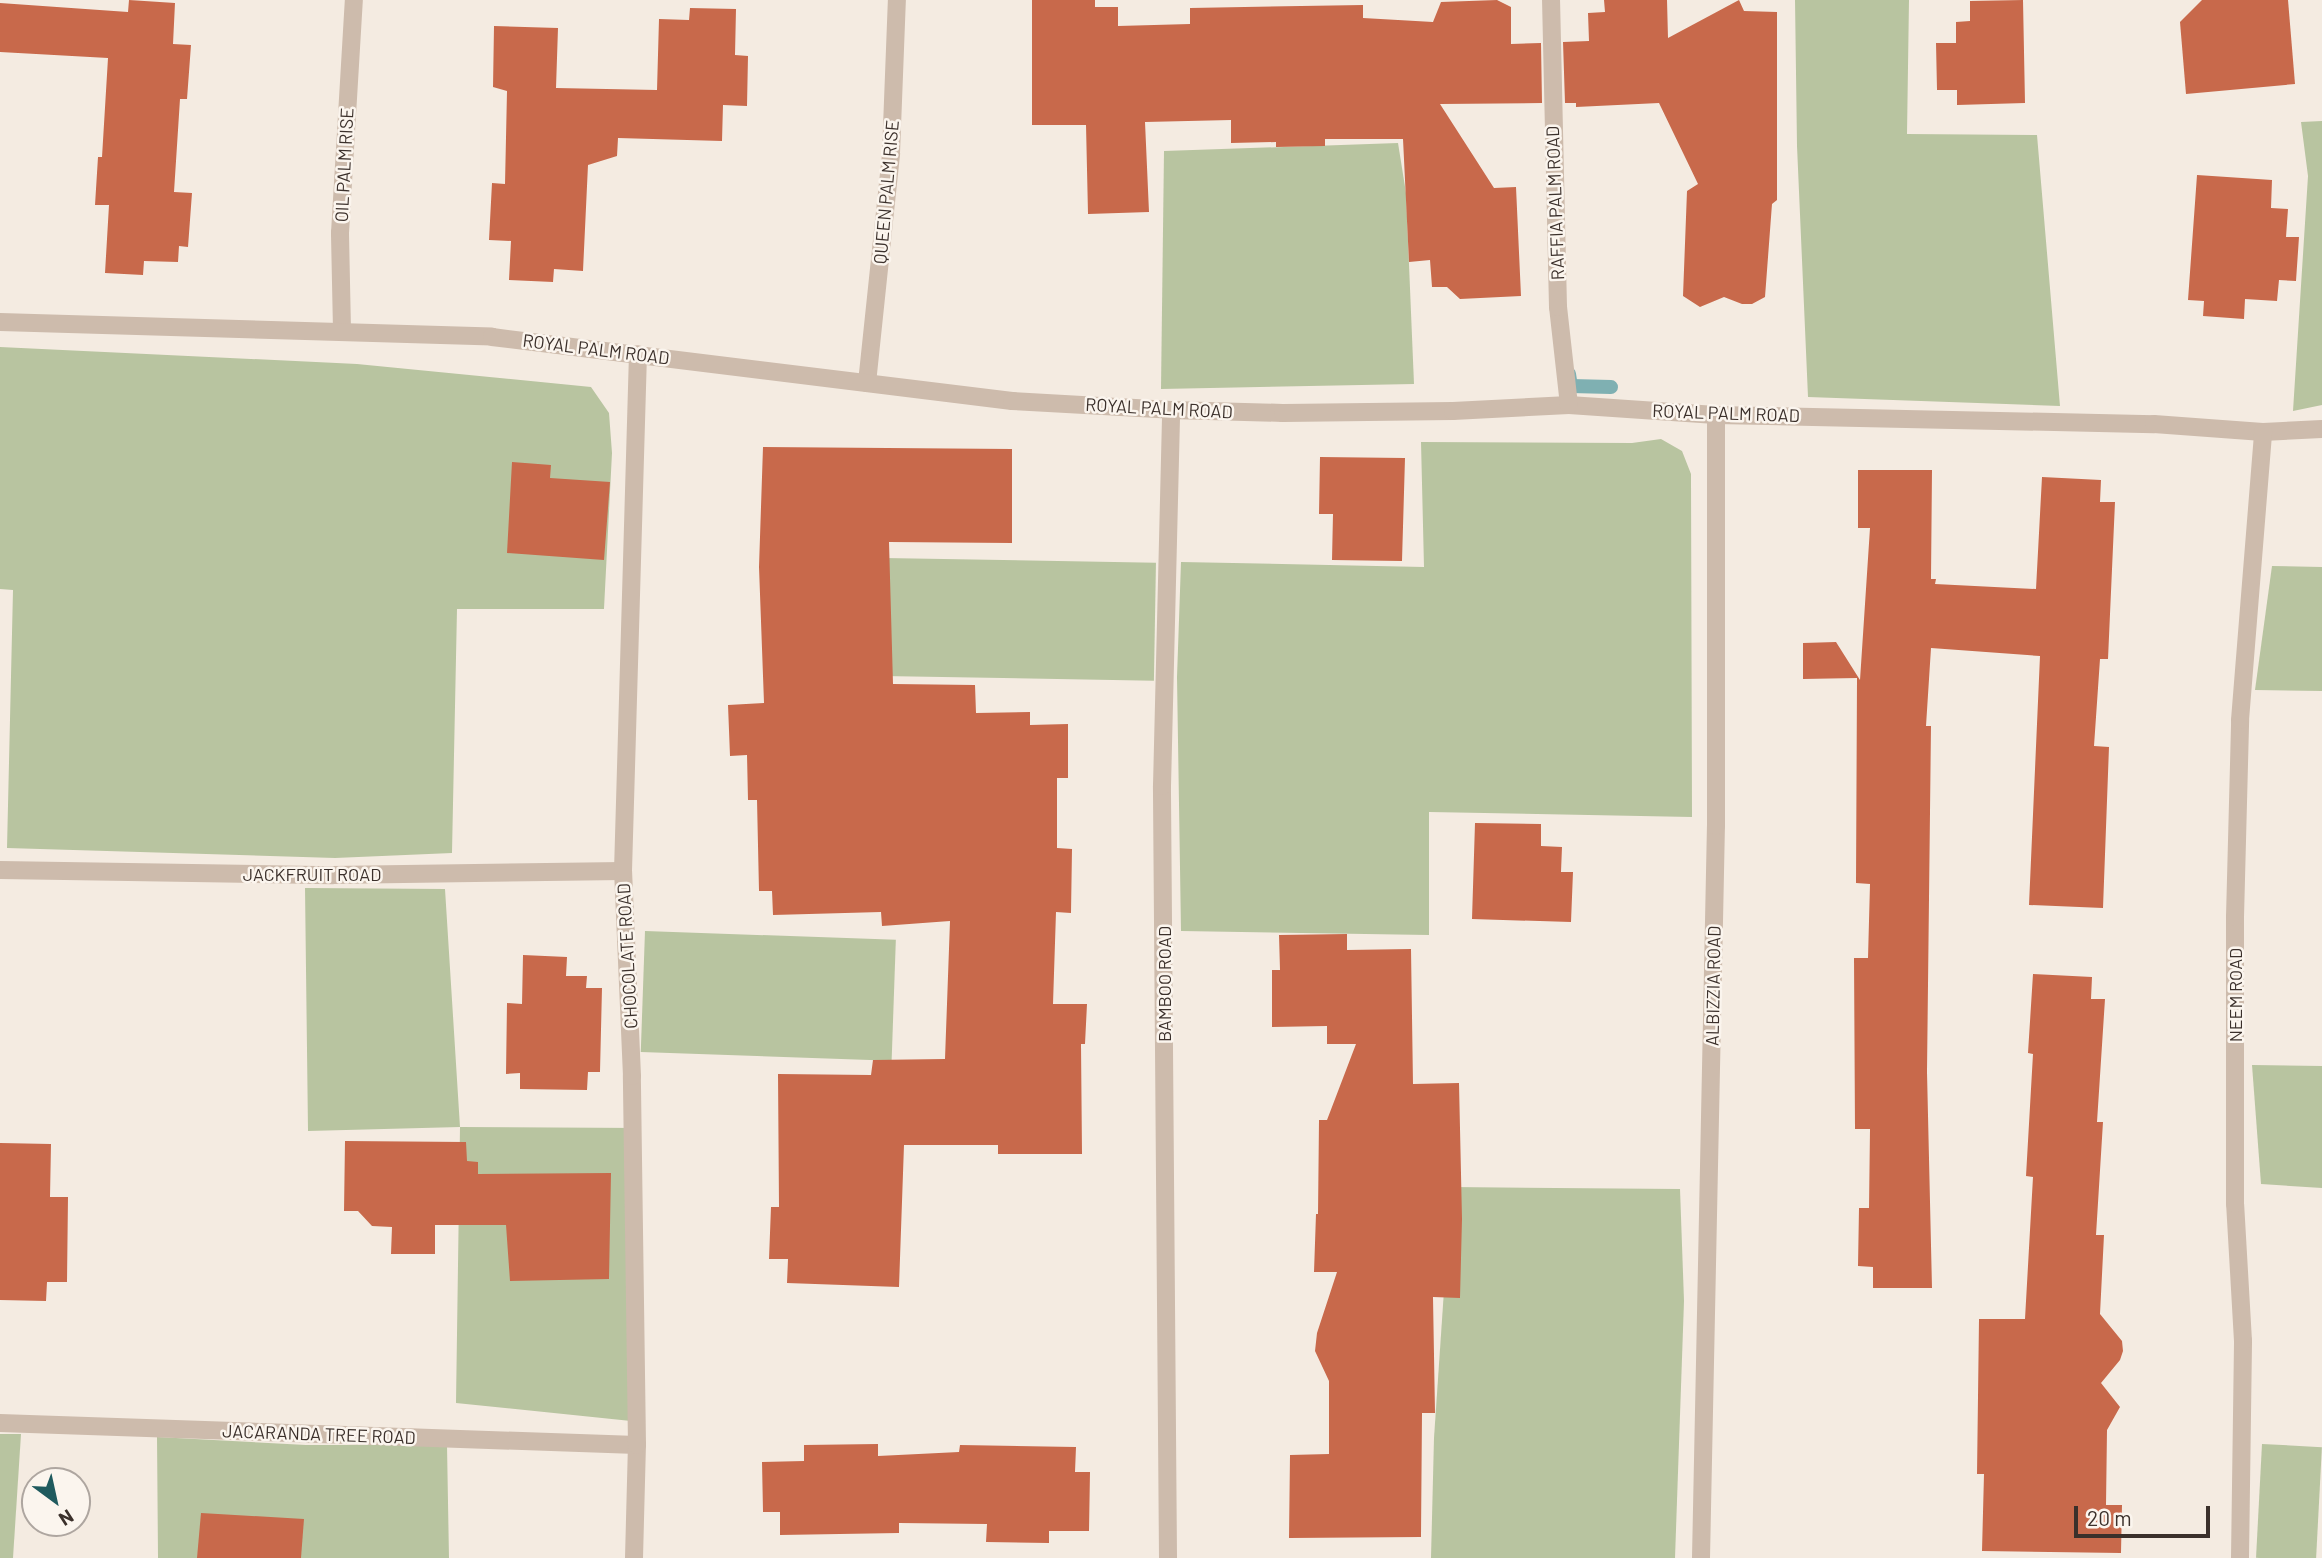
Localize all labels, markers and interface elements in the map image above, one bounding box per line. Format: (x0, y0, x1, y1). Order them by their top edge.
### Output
street label: OIL PALM RISE (330, 107, 358, 223)
street label: QUEEN PALM RISE (869, 119, 903, 265)
street label: RAFFIA PALM ROAD (1542, 125, 1568, 281)
street label: ROYAL PALM ROAD (521, 329, 671, 369)
street label: ROYAL PALM ROAD (1085, 393, 1233, 423)
street label: ROYAL PALM ROAD (1652, 400, 1800, 426)
street label: JACKFRUIT ROAD (243, 863, 381, 885)
street label: CHOCOLATE ROAD (612, 883, 642, 1029)
street label: BAMBOO ROAD (1153, 926, 1175, 1042)
street label: ALBIZZIA ROAD (1701, 926, 1725, 1046)
street label: NEEM ROAD (2224, 948, 2246, 1042)
street label: JACARANDA TREE ROAD (222, 1420, 416, 1448)
north arrow (21, 1467, 91, 1537)
scale bar (2077, 1492, 2214, 1536)
text: N (55, 1505, 78, 1531)
text: 20 m (2087, 1505, 2132, 1530)

